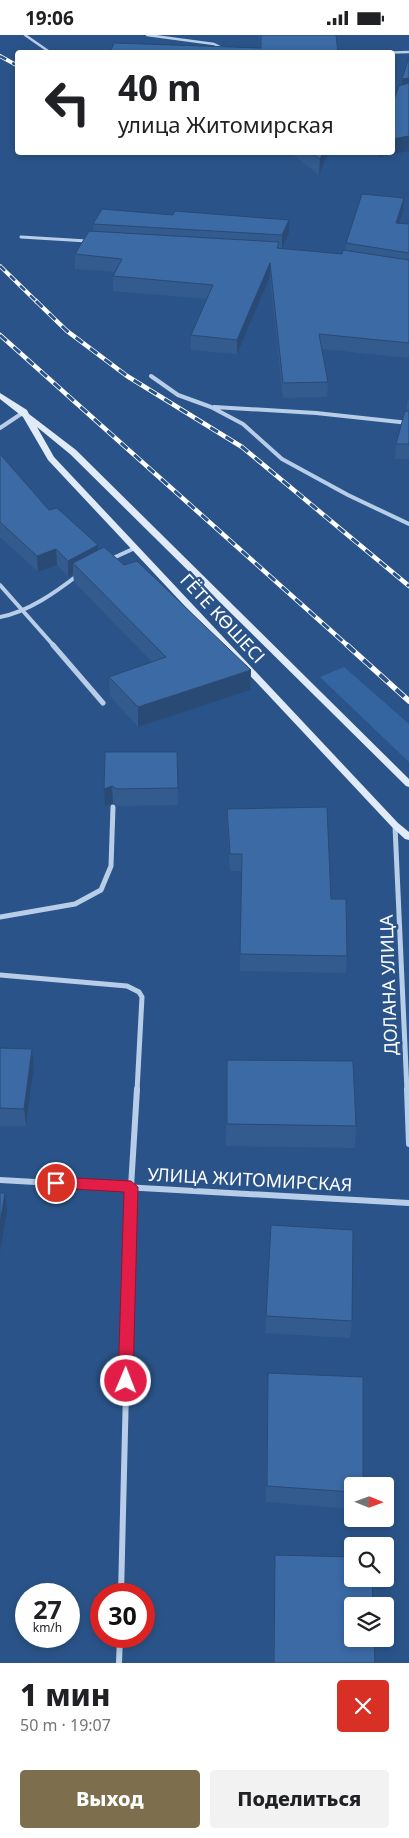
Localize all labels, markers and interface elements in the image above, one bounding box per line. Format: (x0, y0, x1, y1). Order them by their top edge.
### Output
text: 19:06 (25, 5, 74, 31)
text: 40 m (118, 64, 201, 111)
icon: left (35, 70, 100, 135)
text: улица Житомирская (118, 109, 334, 139)
street label: ГЁТЕ КӨШЕСІ (175, 568, 271, 668)
street label: ДОЛАНА УЛИЦА (374, 914, 402, 1056)
pin (35, 1162, 77, 1204)
street label: УЛИЦА ЖИТОМИРСКАЯ (147, 1162, 353, 1196)
icon: arrive (42, 1169, 70, 1197)
position arrow (99, 1354, 151, 1406)
north arrow (344, 1477, 394, 1527)
map controls (344, 1477, 394, 1647)
button: search (344, 1537, 394, 1587)
speed limit sign: 30 (90, 1583, 155, 1648)
text: 27 (33, 1592, 62, 1626)
button: layers (344, 1597, 394, 1647)
text: km/h (33, 1619, 62, 1636)
text: 1 мин (20, 1674, 111, 1715)
button: close (337, 1680, 389, 1732)
text: 50 m · 19:07 (20, 1714, 111, 1736)
button: Выход (20, 1770, 200, 1828)
button: Поделиться (210, 1770, 389, 1828)

